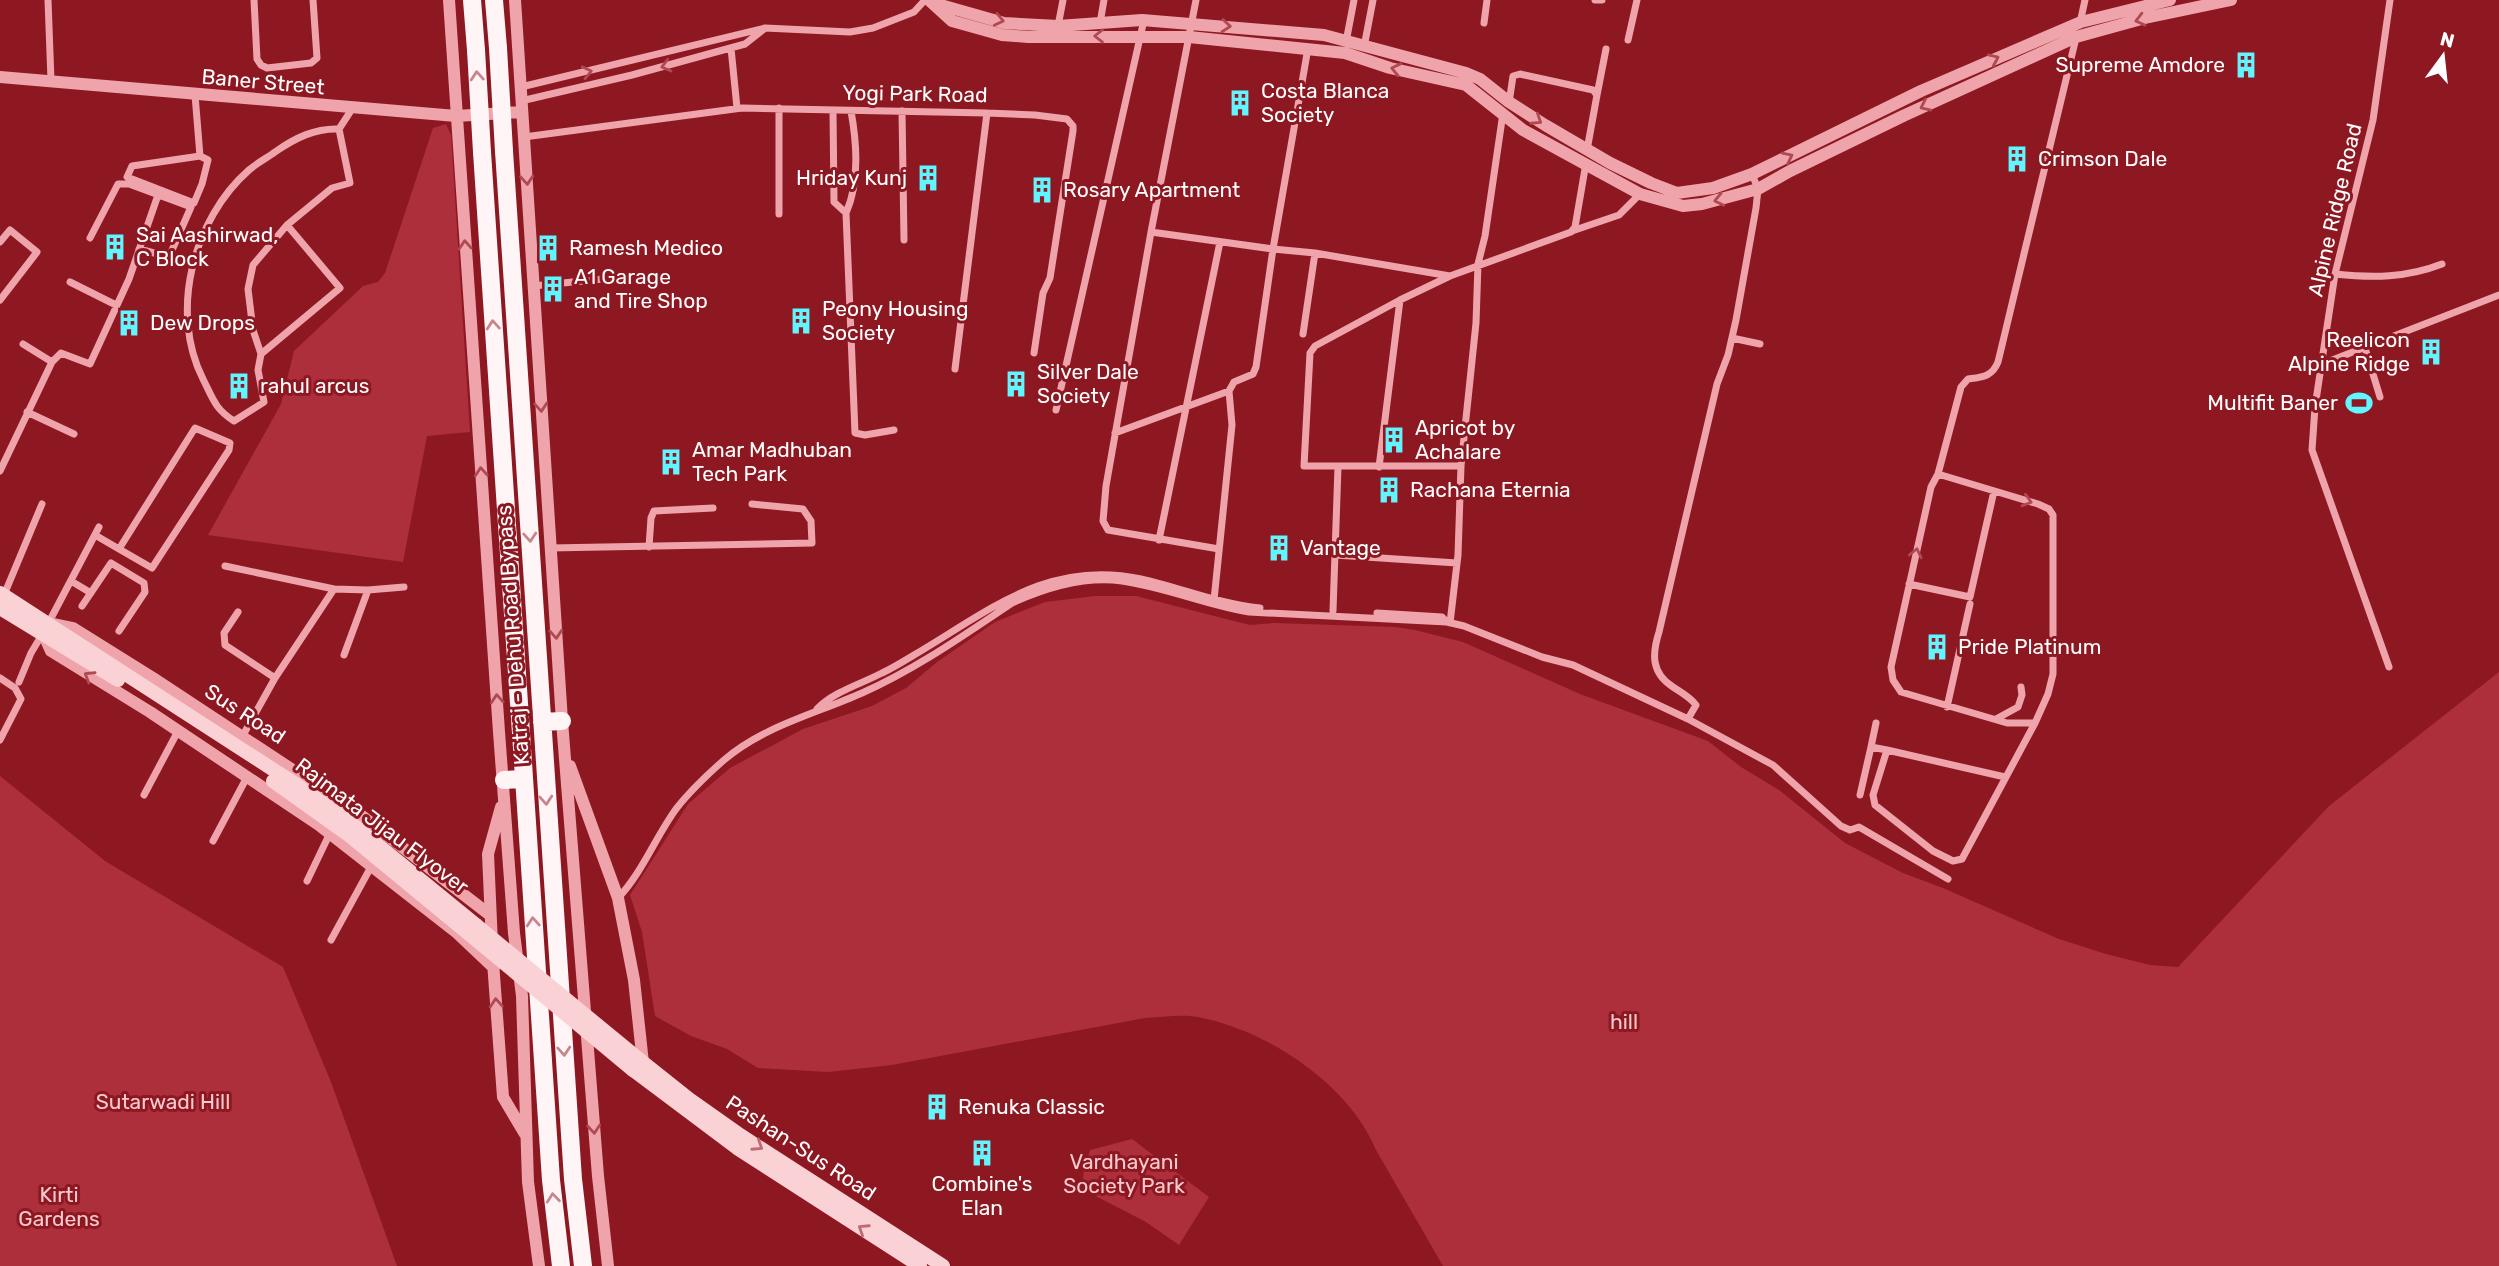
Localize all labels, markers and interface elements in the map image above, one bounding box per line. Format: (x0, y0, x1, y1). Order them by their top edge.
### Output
one-way arrow (993, 12, 1005, 27)
one-way arrow (2135, 12, 2147, 26)
one-way arrow (1221, 18, 1232, 33)
north arrow (2408, 21, 2478, 91)
text: N (2438, 27, 2457, 53)
one-way arrow (1093, 28, 1104, 44)
building icon: Supreme Amdore (2231, 50, 2261, 80)
place label: Supreme Amdore (2055, 52, 2225, 77)
one-way arrow (1987, 53, 1999, 67)
one-way arrow (660, 57, 672, 72)
one-way arrow (1391, 63, 1403, 77)
street label: Baner Street (200, 64, 326, 99)
one-way arrow (581, 66, 593, 80)
one-way arrow (470, 70, 485, 81)
place label: Costa Blanca Society (1261, 78, 1389, 127)
street label: Yogi Park Road (842, 80, 988, 107)
building icon: Costa Blanca Society (1225, 88, 1255, 118)
one-way arrow (1920, 98, 1932, 112)
one-way arrow (1530, 111, 1543, 124)
street label: Alpine Ridge Road (2302, 121, 2367, 299)
building icon: Crimson Dale (2002, 144, 2032, 174)
place label: Crimson Dale (2038, 146, 2167, 171)
one-way arrow (1781, 151, 1793, 165)
building icon: Hriday Kunj (913, 163, 943, 193)
place label: Hriday Kunj (796, 165, 907, 190)
one-way arrow (519, 175, 534, 186)
building icon: Rosary Apartment (1027, 175, 1057, 205)
place label: Rosary Apartment (1063, 177, 1240, 202)
one-way arrow (1713, 192, 1725, 207)
place label: Sai Aashirwad, C Block (136, 222, 278, 271)
building icon: Sai Aashirwad, C Block (100, 232, 130, 262)
building icon: Ramesh Medico (533, 233, 563, 263)
place label: Ramesh Medico (569, 235, 723, 260)
one-way arrow (458, 239, 473, 250)
place label: A1 Garage and Tire Shop (574, 264, 708, 313)
building icon: A1 Garage and Tire Shop (538, 274, 568, 304)
place label: Peony Housing Society (822, 296, 968, 345)
building icon: Peony Housing Society (786, 306, 816, 336)
building icon: Dew Drops (114, 308, 144, 338)
place label: Dew Drops (150, 310, 255, 335)
one-way arrow (486, 319, 501, 330)
place label: Reelicon Alpine Ridge (2288, 327, 2410, 376)
building icon: Reelicon Alpine Ridge (2416, 337, 2446, 367)
place label: Silver Dale Society (1037, 359, 1139, 408)
building icon: Silver Dale Society (1001, 369, 1031, 399)
building icon: rahul arcus (224, 371, 254, 401)
place label: rahul arcus (260, 373, 369, 398)
sports icon: Multifit Baner (2344, 388, 2374, 418)
place label: Multifit Baner (2207, 390, 2338, 415)
one-way arrow (533, 402, 548, 413)
place label: Apricot by Achalare (1415, 415, 1516, 464)
building icon: Apricot by Achalare (1379, 425, 1409, 455)
place label: Amar Madhuban Tech Park (692, 437, 852, 486)
building icon: Amar Madhuban Tech Park (656, 447, 686, 477)
one-way arrow (474, 466, 489, 477)
building icon: Rachana Eternia (1374, 475, 1404, 505)
place label: Rachana Eternia (1410, 477, 1571, 502)
one-way arrow (2020, 493, 2032, 508)
street label: Katraj - Dehu Road Bypass (491, 504, 534, 766)
one-way arrow (522, 532, 537, 543)
building icon: Vantage (1264, 533, 1294, 563)
place label: Vantage (1300, 535, 1381, 560)
one-way arrow (1908, 547, 1923, 559)
one-way arrow (548, 629, 563, 640)
building icon: Pride Platinum (1922, 632, 1952, 662)
place label: Pride Platinum (1958, 634, 2101, 659)
one-way arrow (83, 671, 96, 684)
street label: Sus Road (200, 678, 290, 749)
one-way arrow (490, 693, 505, 704)
street label: Rajmata Jijau Flyover (291, 752, 474, 899)
one-way arrow (539, 795, 554, 806)
one-way arrow (526, 917, 541, 928)
one-way arrow (489, 997, 504, 1008)
park label: hill (1610, 1009, 1638, 1034)
one-way arrow (556, 1046, 571, 1057)
park label: Sutarwadi Hill (96, 1089, 230, 1114)
street label: Pashan-Sus Road (722, 1090, 881, 1205)
building icon: Renuka Classic (922, 1092, 952, 1122)
place label: Renuka Classic (958, 1094, 1105, 1119)
one-way arrow (586, 1124, 601, 1135)
one-way arrow (750, 1138, 763, 1151)
building icon: Combine's Elan (967, 1138, 997, 1168)
park label: Vardhayani Society Park (1063, 1149, 1185, 1198)
place label: Combine's Elan (931, 1171, 1033, 1220)
park label: Kirti Gardens (18, 1182, 100, 1231)
one-way arrow (545, 1192, 560, 1204)
one-way arrow (858, 1225, 871, 1237)

